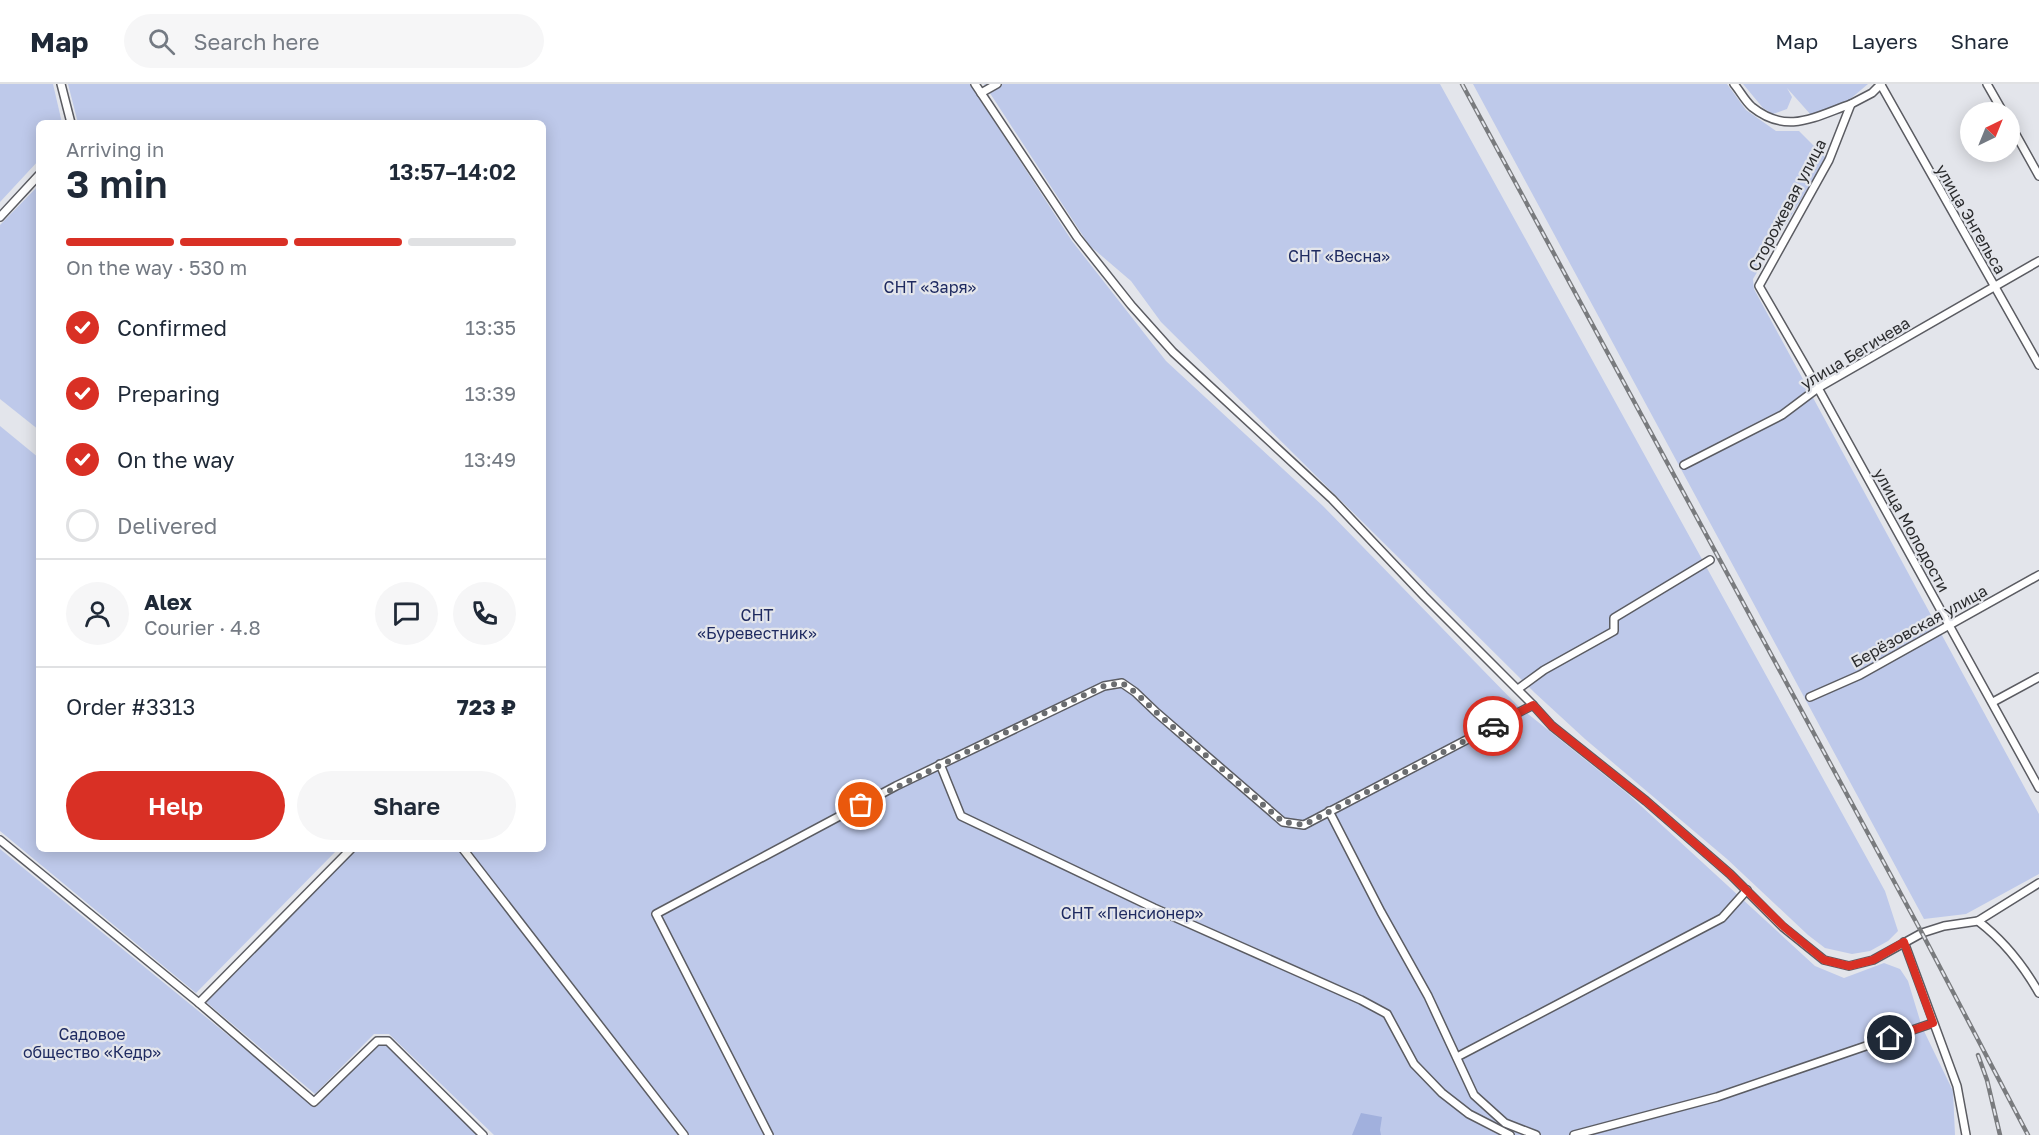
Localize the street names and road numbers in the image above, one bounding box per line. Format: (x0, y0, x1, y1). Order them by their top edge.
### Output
street label: Сторожевая улица (1744, 135, 1830, 275)
street label: улица Энгельса (1931, 161, 2011, 277)
street label: улица Бегичева (1797, 312, 1913, 394)
street label: улица Молодости (1870, 465, 1954, 595)
street label: Берёзовская улица (1847, 580, 1991, 672)

